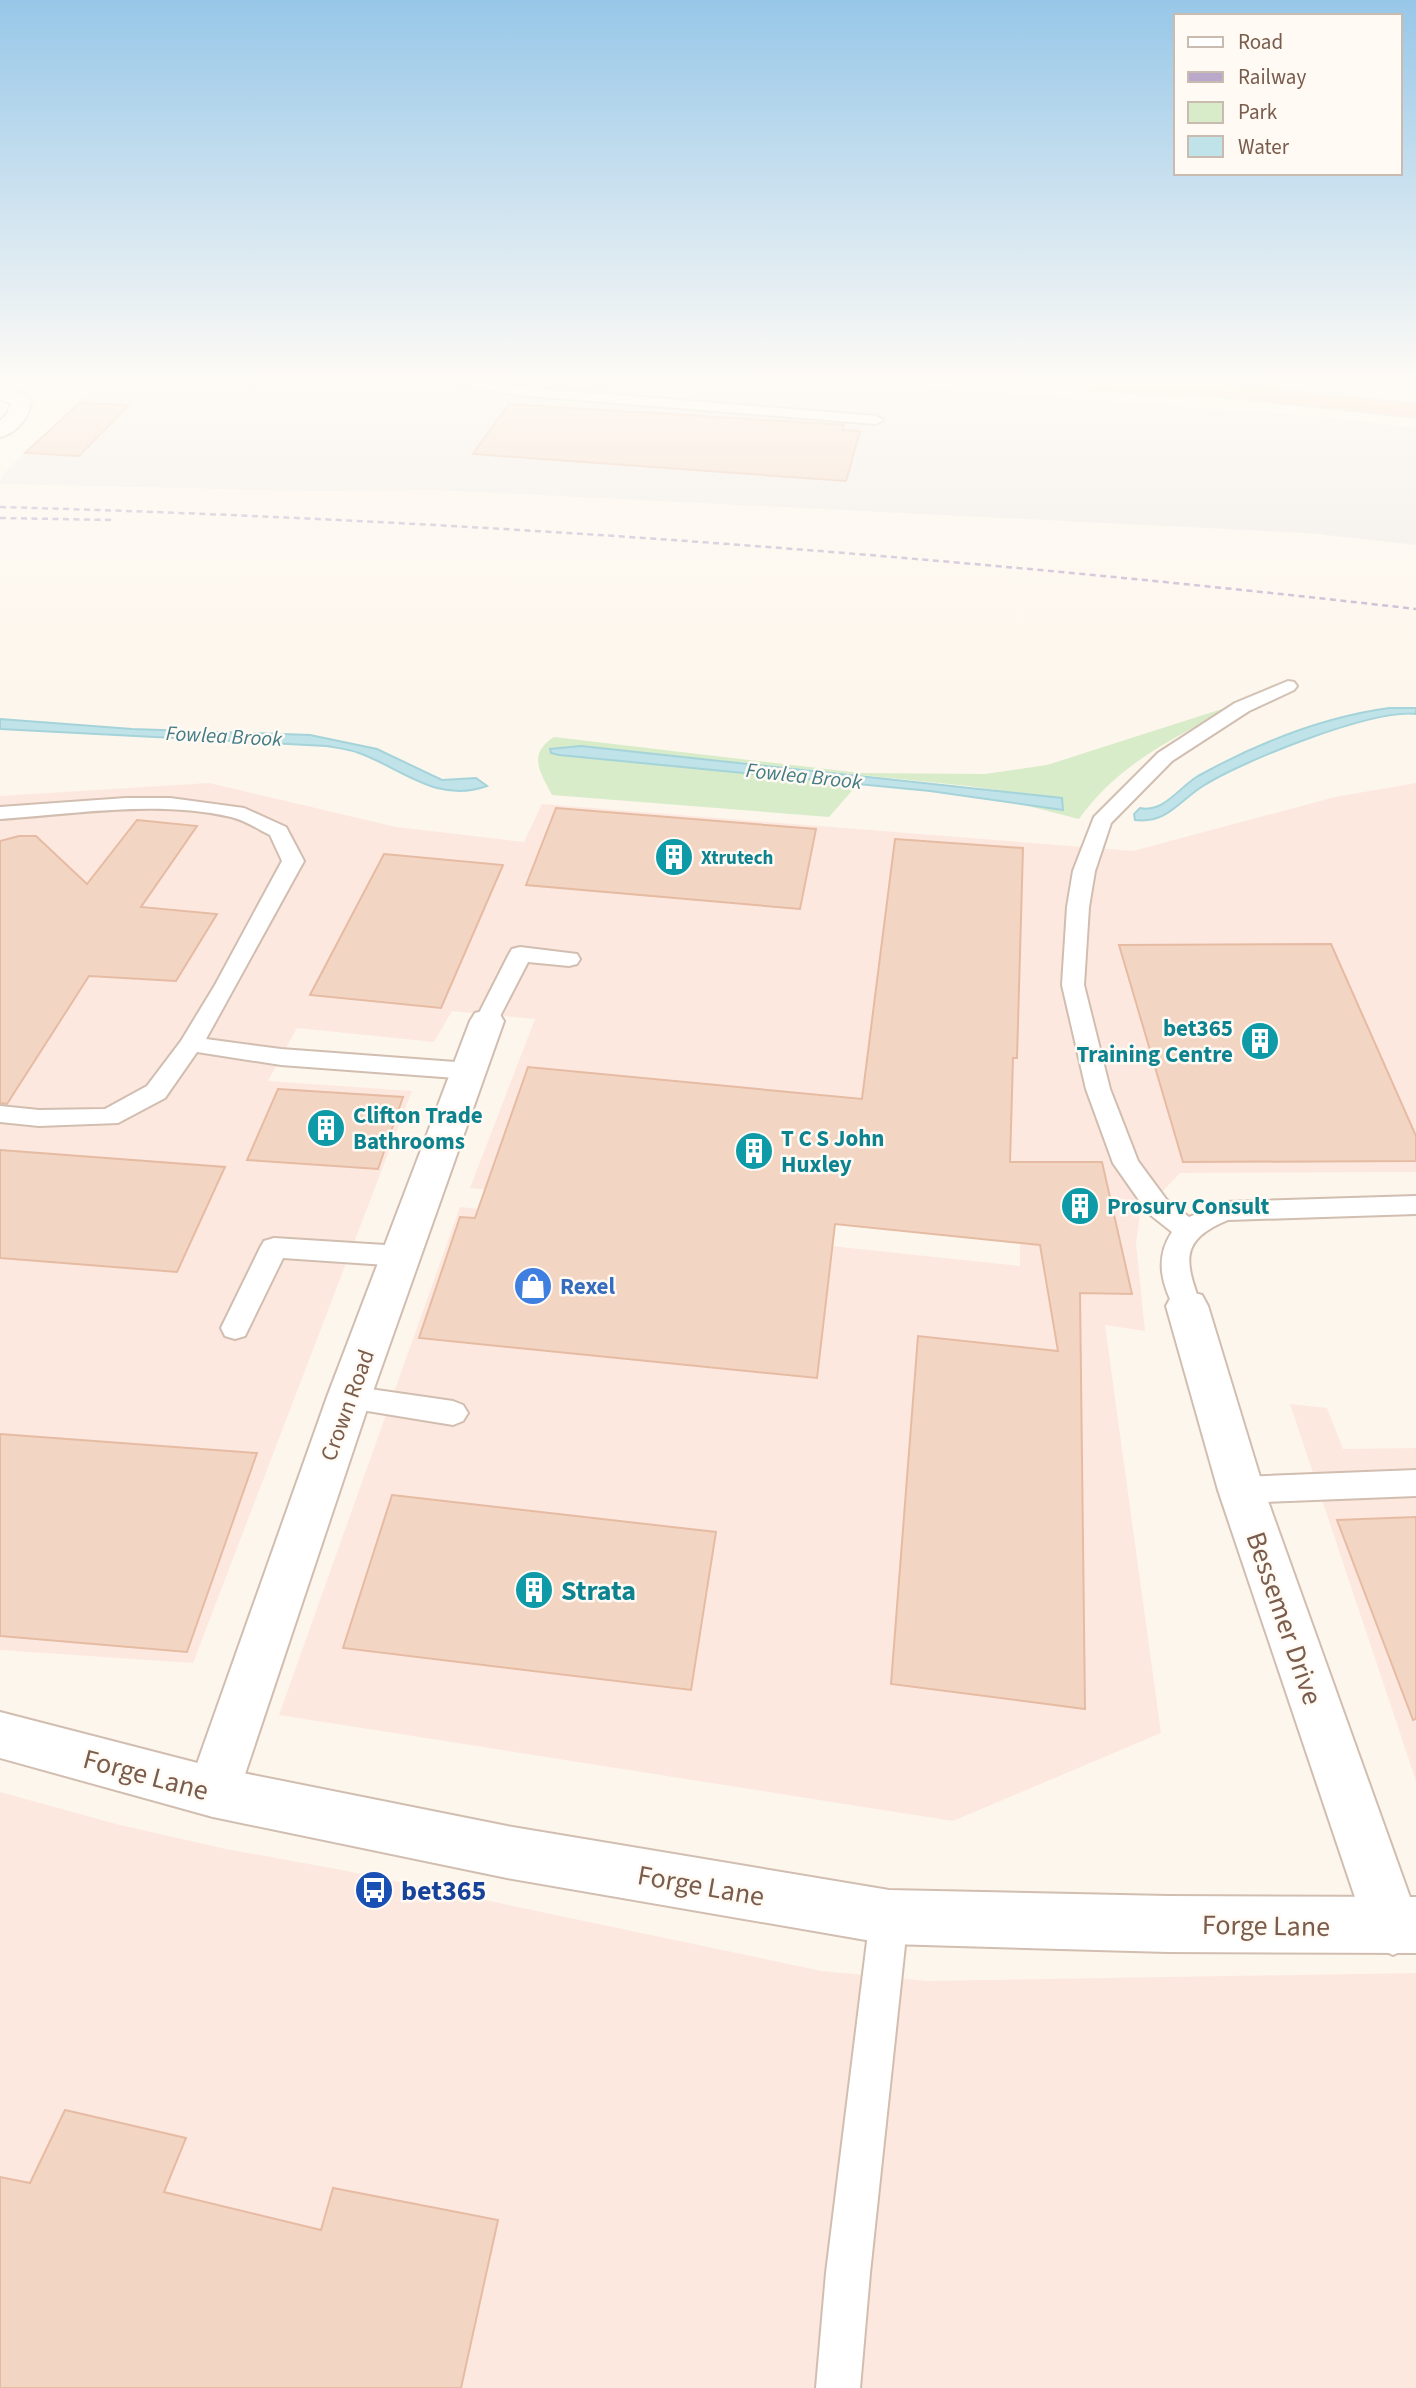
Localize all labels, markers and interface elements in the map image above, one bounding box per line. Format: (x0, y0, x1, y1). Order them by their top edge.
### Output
legend (1174, 14, 1402, 175)
text: Road (1238, 27, 1283, 57)
text: Railway (1238, 62, 1306, 92)
text: Park (1238, 97, 1278, 127)
text: Water (1238, 132, 1290, 162)
water label: Fowlea Brook (165, 718, 284, 754)
water label: Fowlea Brook (745, 755, 864, 797)
building icon: Xtrutech (653, 836, 695, 878)
place label: Xtrutech (701, 845, 773, 872)
place label: bet365 Training Centre (1077, 1012, 1233, 1071)
building icon: bet365 Training Centre (1239, 1020, 1281, 1062)
place label: Clifton Trade Bathrooms (353, 1099, 483, 1158)
building icon: Clifton Trade Bathrooms (305, 1107, 347, 1149)
place label: T C S John Huxley (781, 1122, 885, 1181)
building icon: T C S John Huxley (733, 1130, 775, 1172)
building icon: Prosurv Consult (1059, 1185, 1101, 1227)
place label: Prosurv Consult (1107, 1190, 1270, 1223)
shop icon: Rexel (512, 1265, 554, 1307)
place label: Rexel (560, 1270, 616, 1303)
street label: Crown Road (312, 1345, 383, 1465)
street label: Bessemer Drive (1236, 1526, 1332, 1710)
building icon: Strata (513, 1569, 555, 1611)
place label: Strata (561, 1571, 636, 1611)
street label: Forge Lane (79, 1739, 213, 1811)
street label: Forge Lane (634, 1855, 767, 1917)
bus stop icon: bet365 (353, 1869, 395, 1911)
place label: bet365 (401, 1871, 486, 1911)
street label: Forge Lane (1202, 1905, 1330, 1947)

